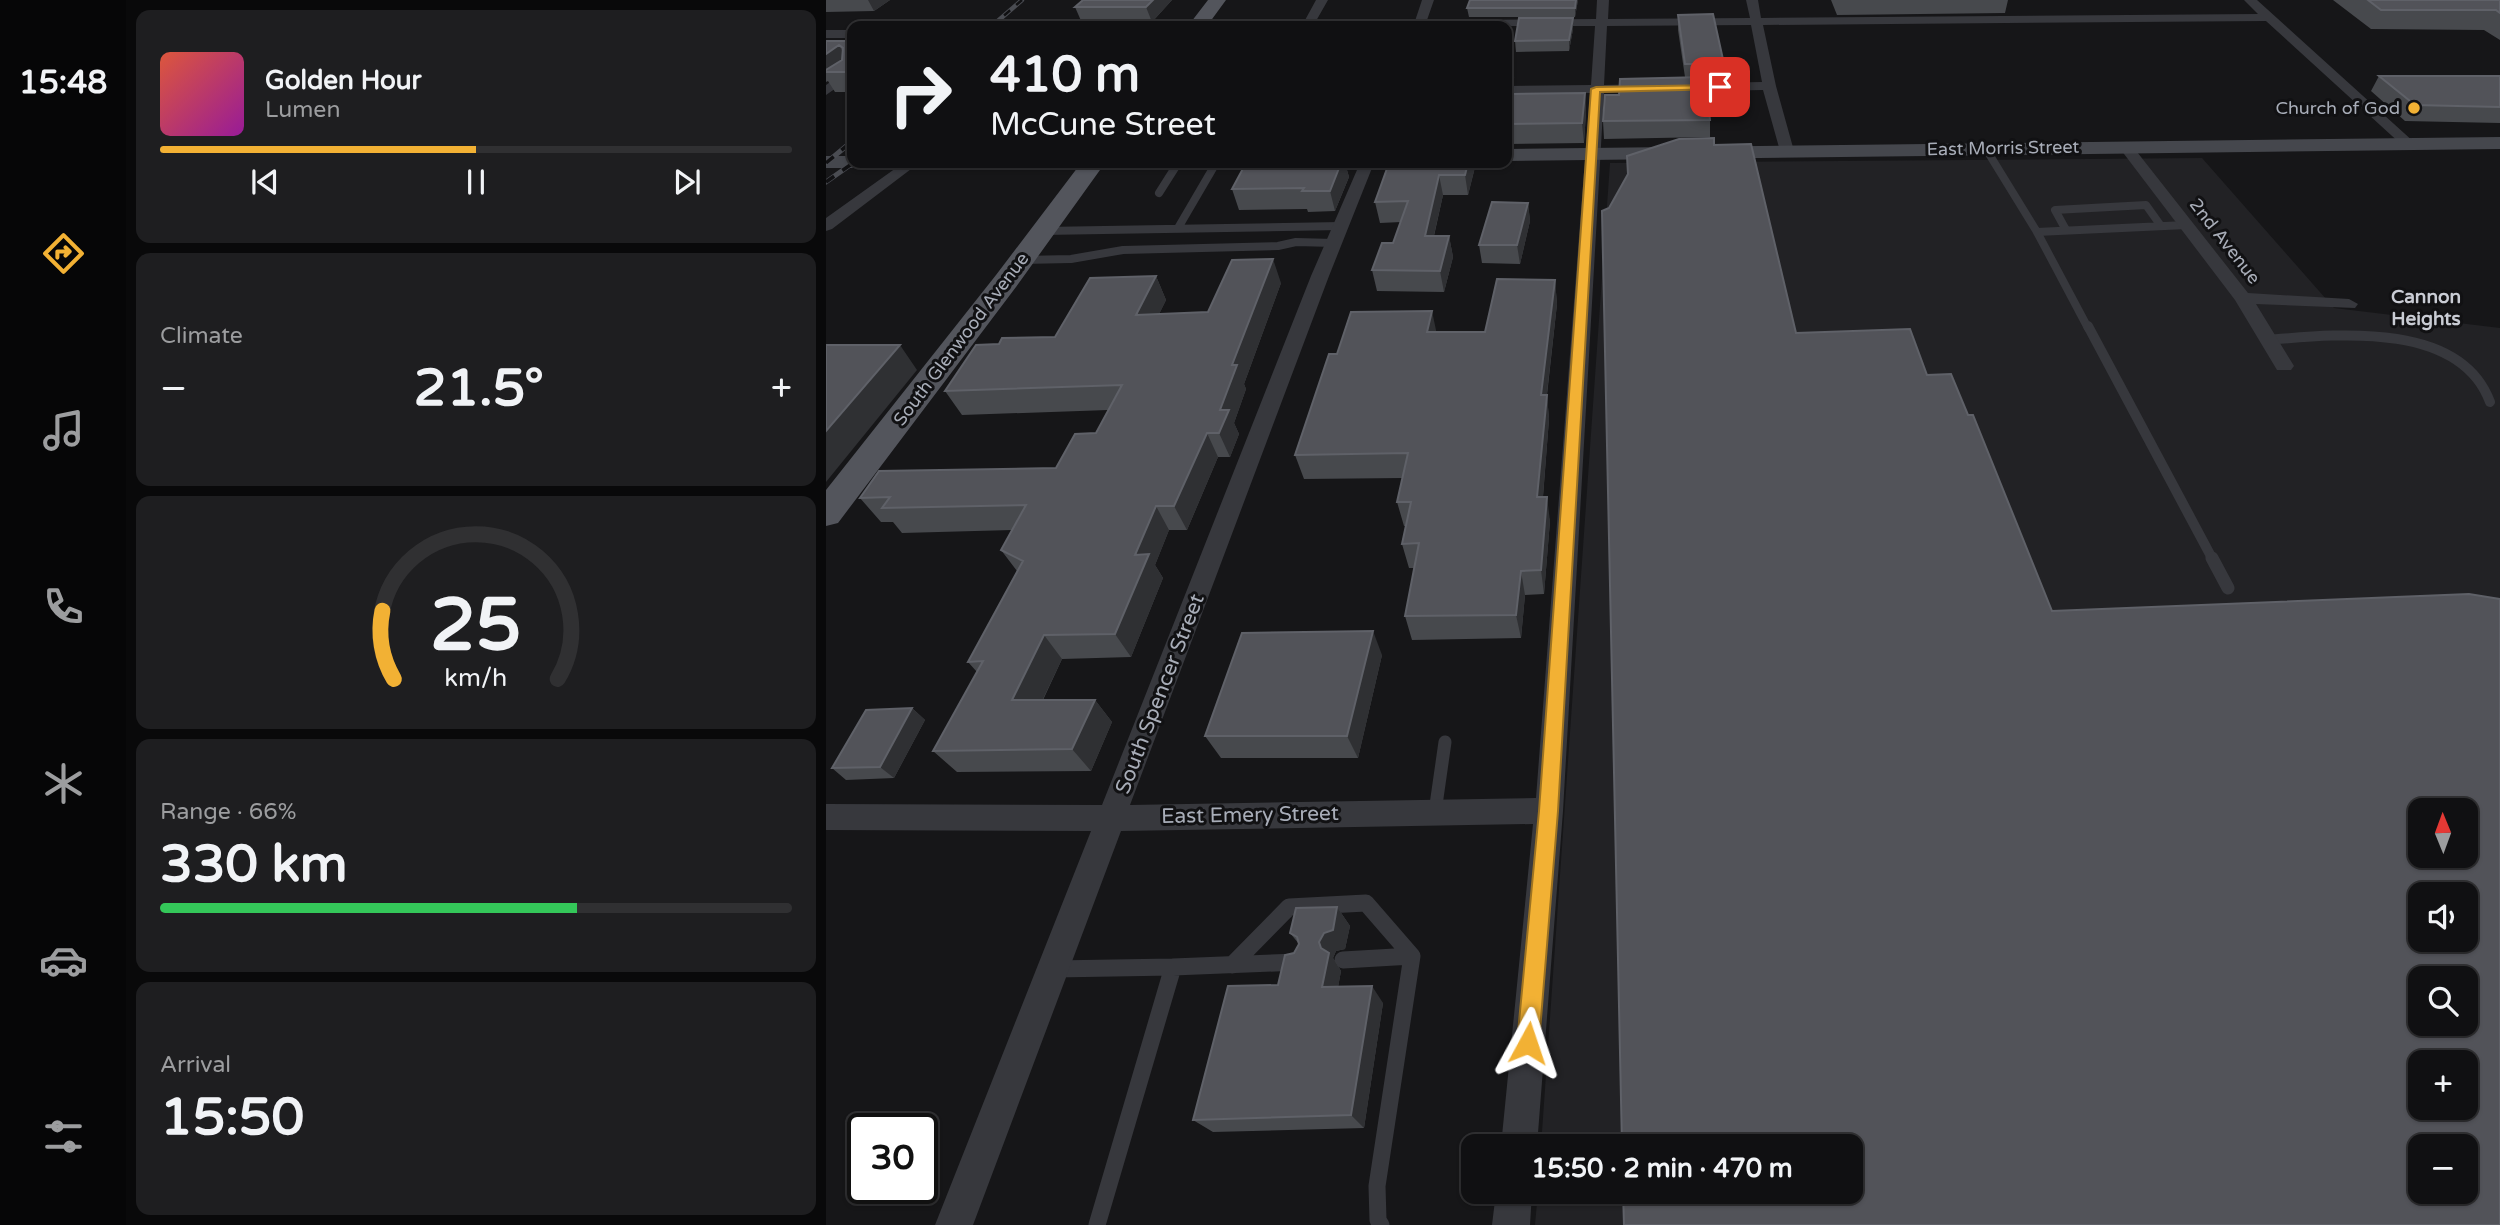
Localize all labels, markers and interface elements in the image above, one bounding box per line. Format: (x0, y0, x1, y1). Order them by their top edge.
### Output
text: 410 m (990, 46, 1140, 105)
icon: right (875, 49, 966, 140)
pin (1690, 57, 1750, 117)
text: 15:48 (19, 64, 107, 102)
text: Golden Hour (265, 65, 422, 96)
icon: arrive (1701, 68, 1739, 106)
text: Lumen (265, 96, 340, 124)
place label: Church of God (2275, 97, 2400, 119)
marker: Church of God (2406, 100, 2422, 116)
text: McCune Street (990, 106, 1216, 144)
street label: East Morris Street (1926, 136, 2080, 160)
icon: previous (246, 163, 284, 201)
icon: pause (457, 163, 495, 201)
icon: next (668, 163, 706, 201)
street label: 2nd Avenue (2185, 194, 2265, 288)
icon: directions (39, 229, 88, 278)
street label: South Glenwood Avenue (889, 248, 1033, 430)
district label: Cannon Heights (2391, 286, 2461, 331)
text: Climate (160, 322, 243, 350)
text: 21.5° (414, 357, 544, 420)
text: − (160, 366, 187, 412)
text: + (771, 366, 792, 412)
icon: music (39, 406, 88, 455)
icon: phone (39, 582, 88, 631)
text: 25 (430, 582, 522, 670)
street label: South Spencer Street (1110, 591, 1210, 797)
text: km/h (445, 662, 507, 692)
icon: climate (39, 759, 88, 808)
text: Range · 66% (160, 798, 296, 826)
north arrow (2408, 798, 2478, 868)
map controls (2408, 798, 2478, 1204)
street label: East Emery Street (1161, 801, 1339, 829)
text: 330 km (160, 833, 348, 896)
button: sound (2408, 882, 2478, 952)
icon: car (39, 936, 88, 985)
button: search (2408, 966, 2478, 1036)
position arrow (1491, 1006, 1565, 1080)
button: + (2408, 1050, 2478, 1120)
text: Arrival (160, 1051, 231, 1079)
text: 15:50 (160, 1086, 304, 1149)
icon: filters (39, 1112, 88, 1161)
speed limit sign: 30 (847, 1113, 938, 1204)
button: − (2408, 1134, 2478, 1204)
text: 15:50 · 2 min · 470 m (1531, 1153, 1793, 1184)

